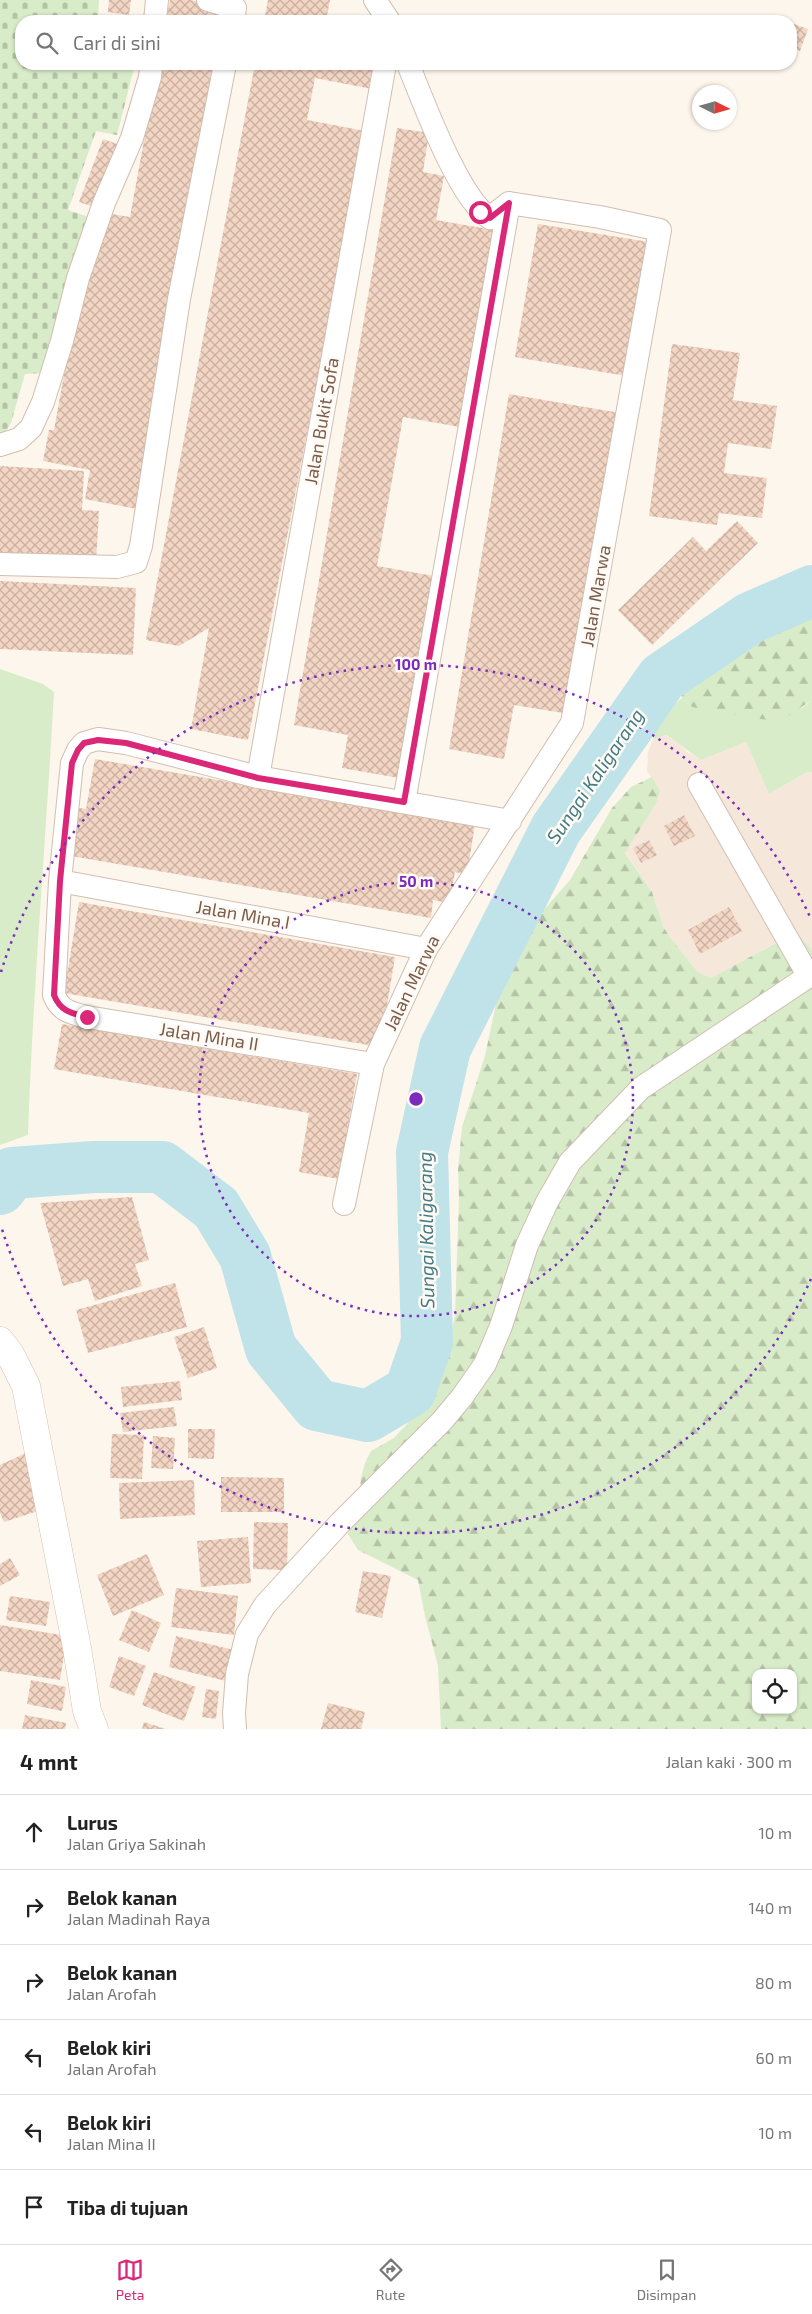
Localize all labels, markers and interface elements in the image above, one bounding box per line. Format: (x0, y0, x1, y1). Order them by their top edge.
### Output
search box (15, 15, 797, 70)
icon: search (33, 29, 61, 57)
text: Cari di sini (73, 31, 161, 54)
north arrow (692, 85, 737, 130)
route start (469, 201, 492, 224)
street label: Jalan Bukit Sofa (299, 356, 343, 486)
street label: Jalan Marwa (575, 543, 615, 649)
text: 100 m (395, 655, 437, 673)
water label: Sungai Kaligarang (541, 704, 648, 847)
text: 50 m (399, 872, 433, 890)
street label: Jalan Mina I (194, 895, 292, 933)
street label: Jalan Marwa (379, 931, 444, 1034)
route end (76, 1006, 99, 1029)
street label: Jalan Mina II (158, 1017, 260, 1055)
centre of rings (407, 1090, 425, 1108)
water label: Sungai Kaligarang (413, 1151, 438, 1309)
map controls (752, 1669, 797, 1714)
button: locate (752, 1669, 797, 1714)
text: 4 mnt (20, 1749, 78, 1774)
text: Jalan kaki · 300 m (666, 1752, 792, 1771)
text: Lurus (67, 1811, 118, 1834)
icon: ahead (20, 1818, 48, 1846)
text: 10 m (758, 1823, 792, 1842)
text: Jalan Griya Sakinah (67, 1834, 206, 1853)
text: Belok kanan (67, 1886, 177, 1909)
icon: right (20, 1893, 48, 1921)
text: 140 m (749, 1898, 792, 1917)
text: Jalan Madinah Raya (67, 1909, 210, 1928)
text: Belok kanan (67, 1961, 177, 1984)
icon: right (20, 1968, 48, 1996)
text: 80 m (755, 1973, 792, 1992)
text: Jalan Arofah (67, 1984, 157, 2003)
text: Belok kiri (67, 2036, 151, 2059)
icon: left (20, 2043, 48, 2071)
text: 60 m (756, 2048, 792, 2067)
text: Jalan Arofah (67, 2059, 157, 2078)
text: Belok kiri (67, 2111, 151, 2134)
icon: left (20, 2118, 48, 2146)
text: 10 m (758, 2123, 792, 2142)
text: Jalan Mina II (67, 2134, 156, 2153)
icon: arrive (20, 2193, 48, 2221)
text: Tiba di tujuan (67, 2196, 188, 2219)
tab: Peta (116, 2256, 144, 2303)
tab: Rute (376, 2256, 405, 2303)
tab: Disimpan (637, 2256, 696, 2303)

